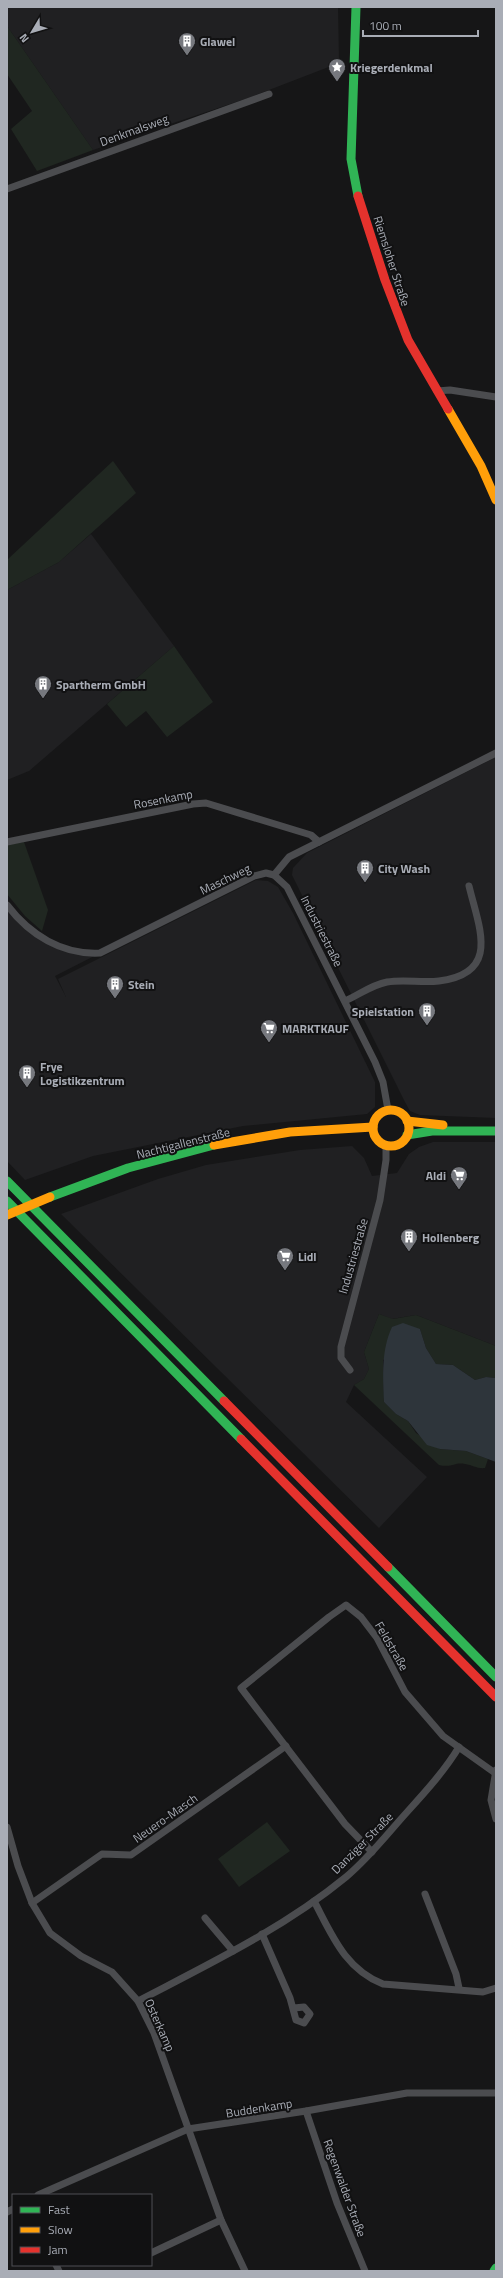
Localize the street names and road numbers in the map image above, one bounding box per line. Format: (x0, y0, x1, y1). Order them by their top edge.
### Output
street label: Denkmalsweg (97, 109, 171, 151)
street label: Riemsloher Straße (368, 213, 416, 309)
street label: Rosenkamp (132, 784, 194, 814)
street label: Maschweg (196, 858, 254, 900)
street label: Industriestraße (296, 892, 348, 970)
street label: Nachtigallenstraße (134, 1122, 232, 1164)
street label: Industriestraße (333, 1216, 373, 1296)
street label: Feldstraße (370, 1618, 414, 1674)
street label: Neuero-Masch (129, 1789, 201, 1847)
street label: Danziger Straße (327, 1808, 397, 1878)
street label: Osterkamp (140, 1996, 180, 2054)
street label: Buddenkamp (224, 2093, 294, 2123)
street label: Regenwalder Straße (319, 2136, 371, 2240)

